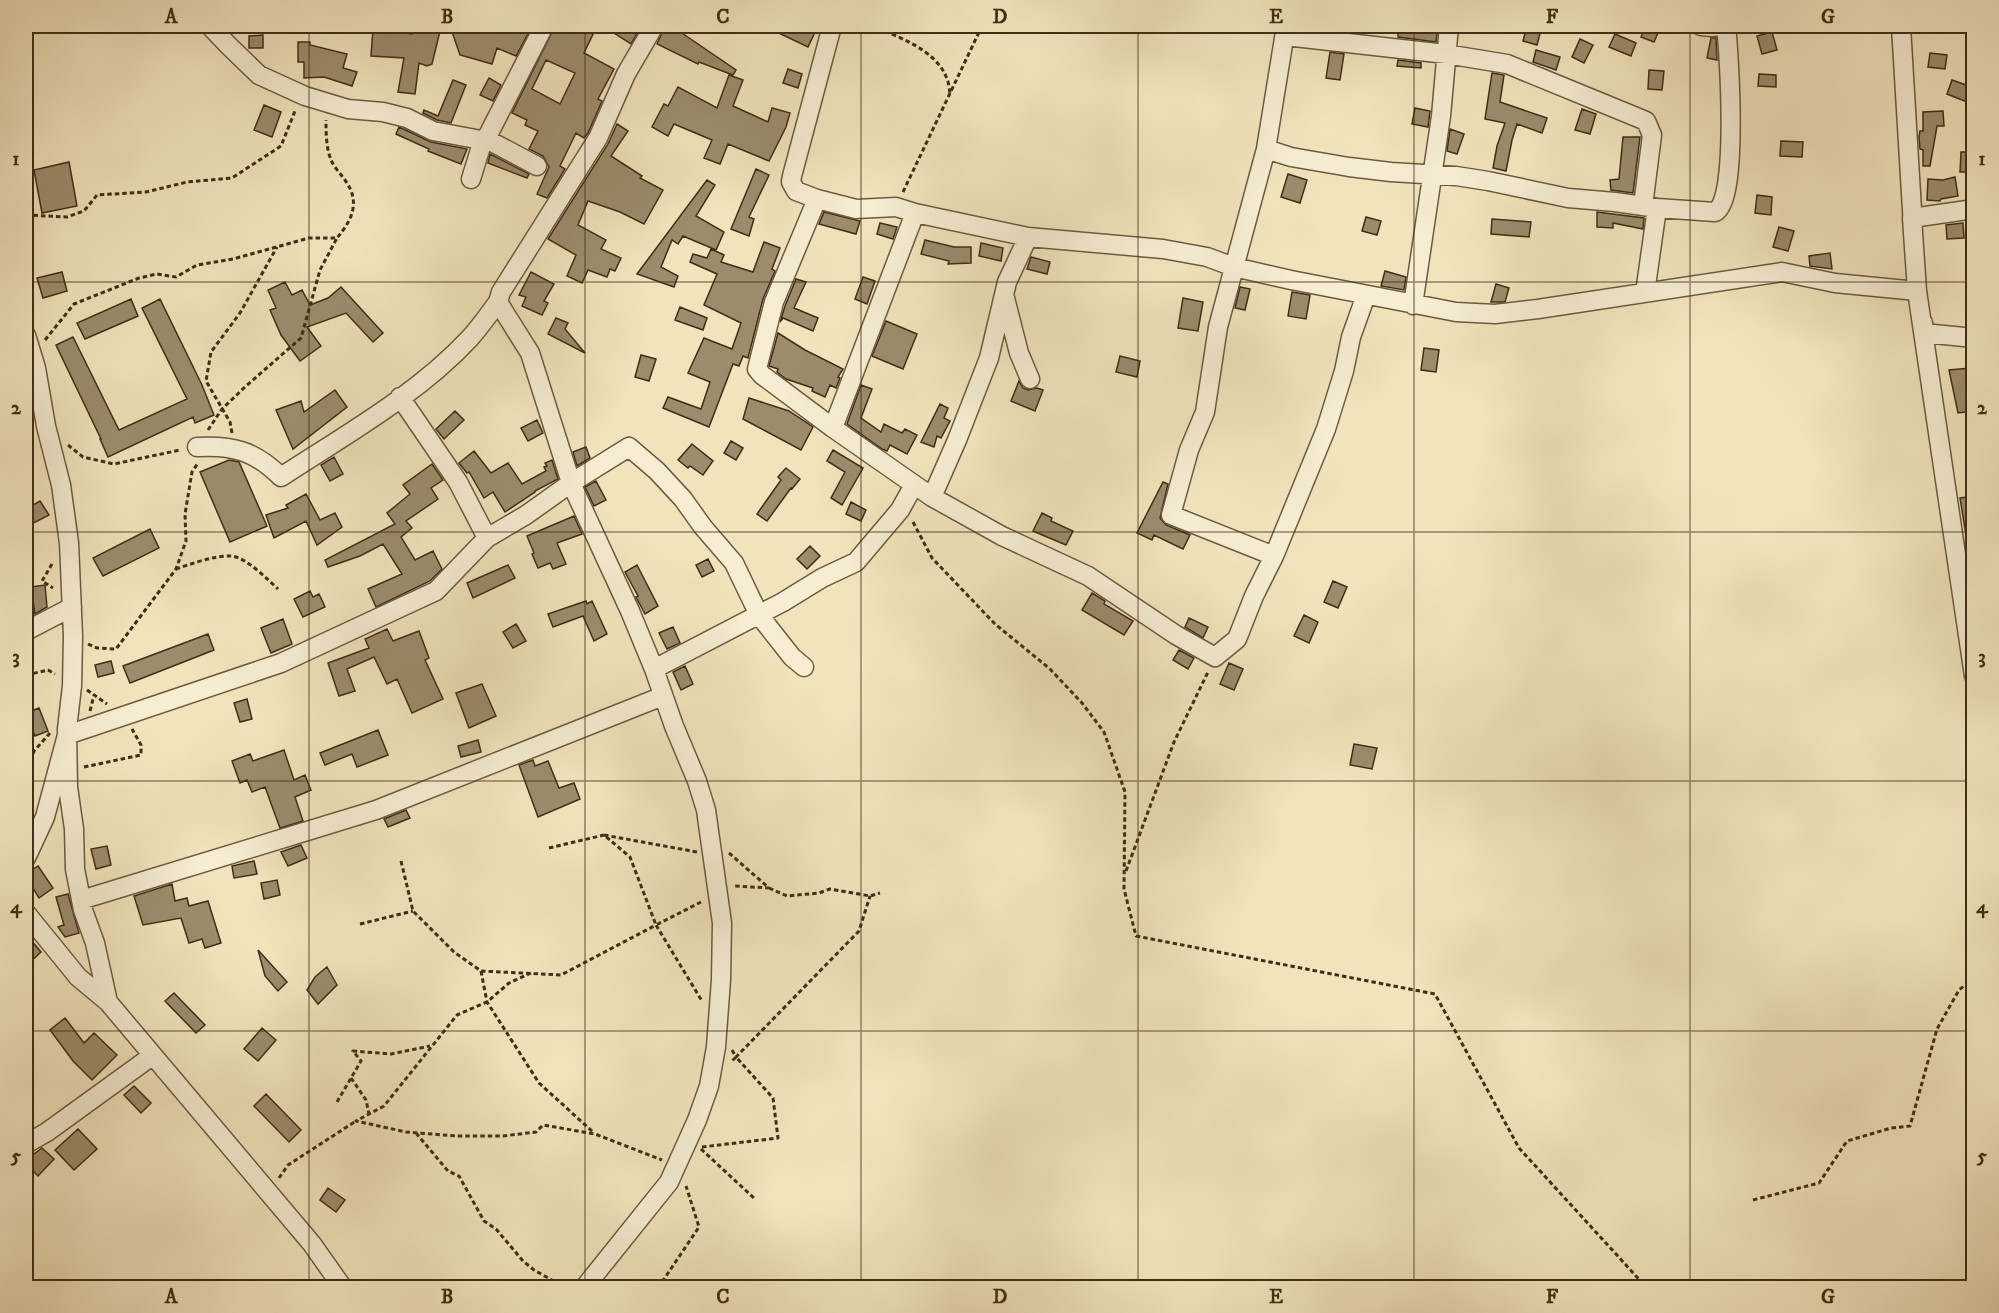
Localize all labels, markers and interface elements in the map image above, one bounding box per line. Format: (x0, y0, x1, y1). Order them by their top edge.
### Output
text: A (164, 5, 179, 30)
text: B (441, 5, 453, 30)
text: C (716, 5, 730, 30)
text: D (993, 5, 1008, 30)
text: E (1269, 5, 1283, 30)
text: F (1546, 5, 1559, 30)
text: G (1821, 5, 1835, 30)
text: 1 (12, 147, 20, 172)
text: 1 (1978, 147, 1986, 172)
text: 2 (11, 396, 22, 421)
text: 2 (1977, 396, 1988, 421)
text: 3 (12, 645, 20, 670)
text: 3 (1978, 645, 1986, 670)
text: 4 (10, 895, 23, 920)
text: 4 (1976, 895, 1989, 920)
text: 5 (10, 1144, 21, 1169)
text: 5 (1976, 1144, 1987, 1169)
text: A (164, 1285, 179, 1310)
text: B (441, 1285, 453, 1310)
text: C (716, 1285, 730, 1310)
text: D (993, 1285, 1008, 1310)
text: E (1269, 1285, 1283, 1310)
text: F (1546, 1285, 1559, 1310)
text: G (1821, 1285, 1835, 1310)

